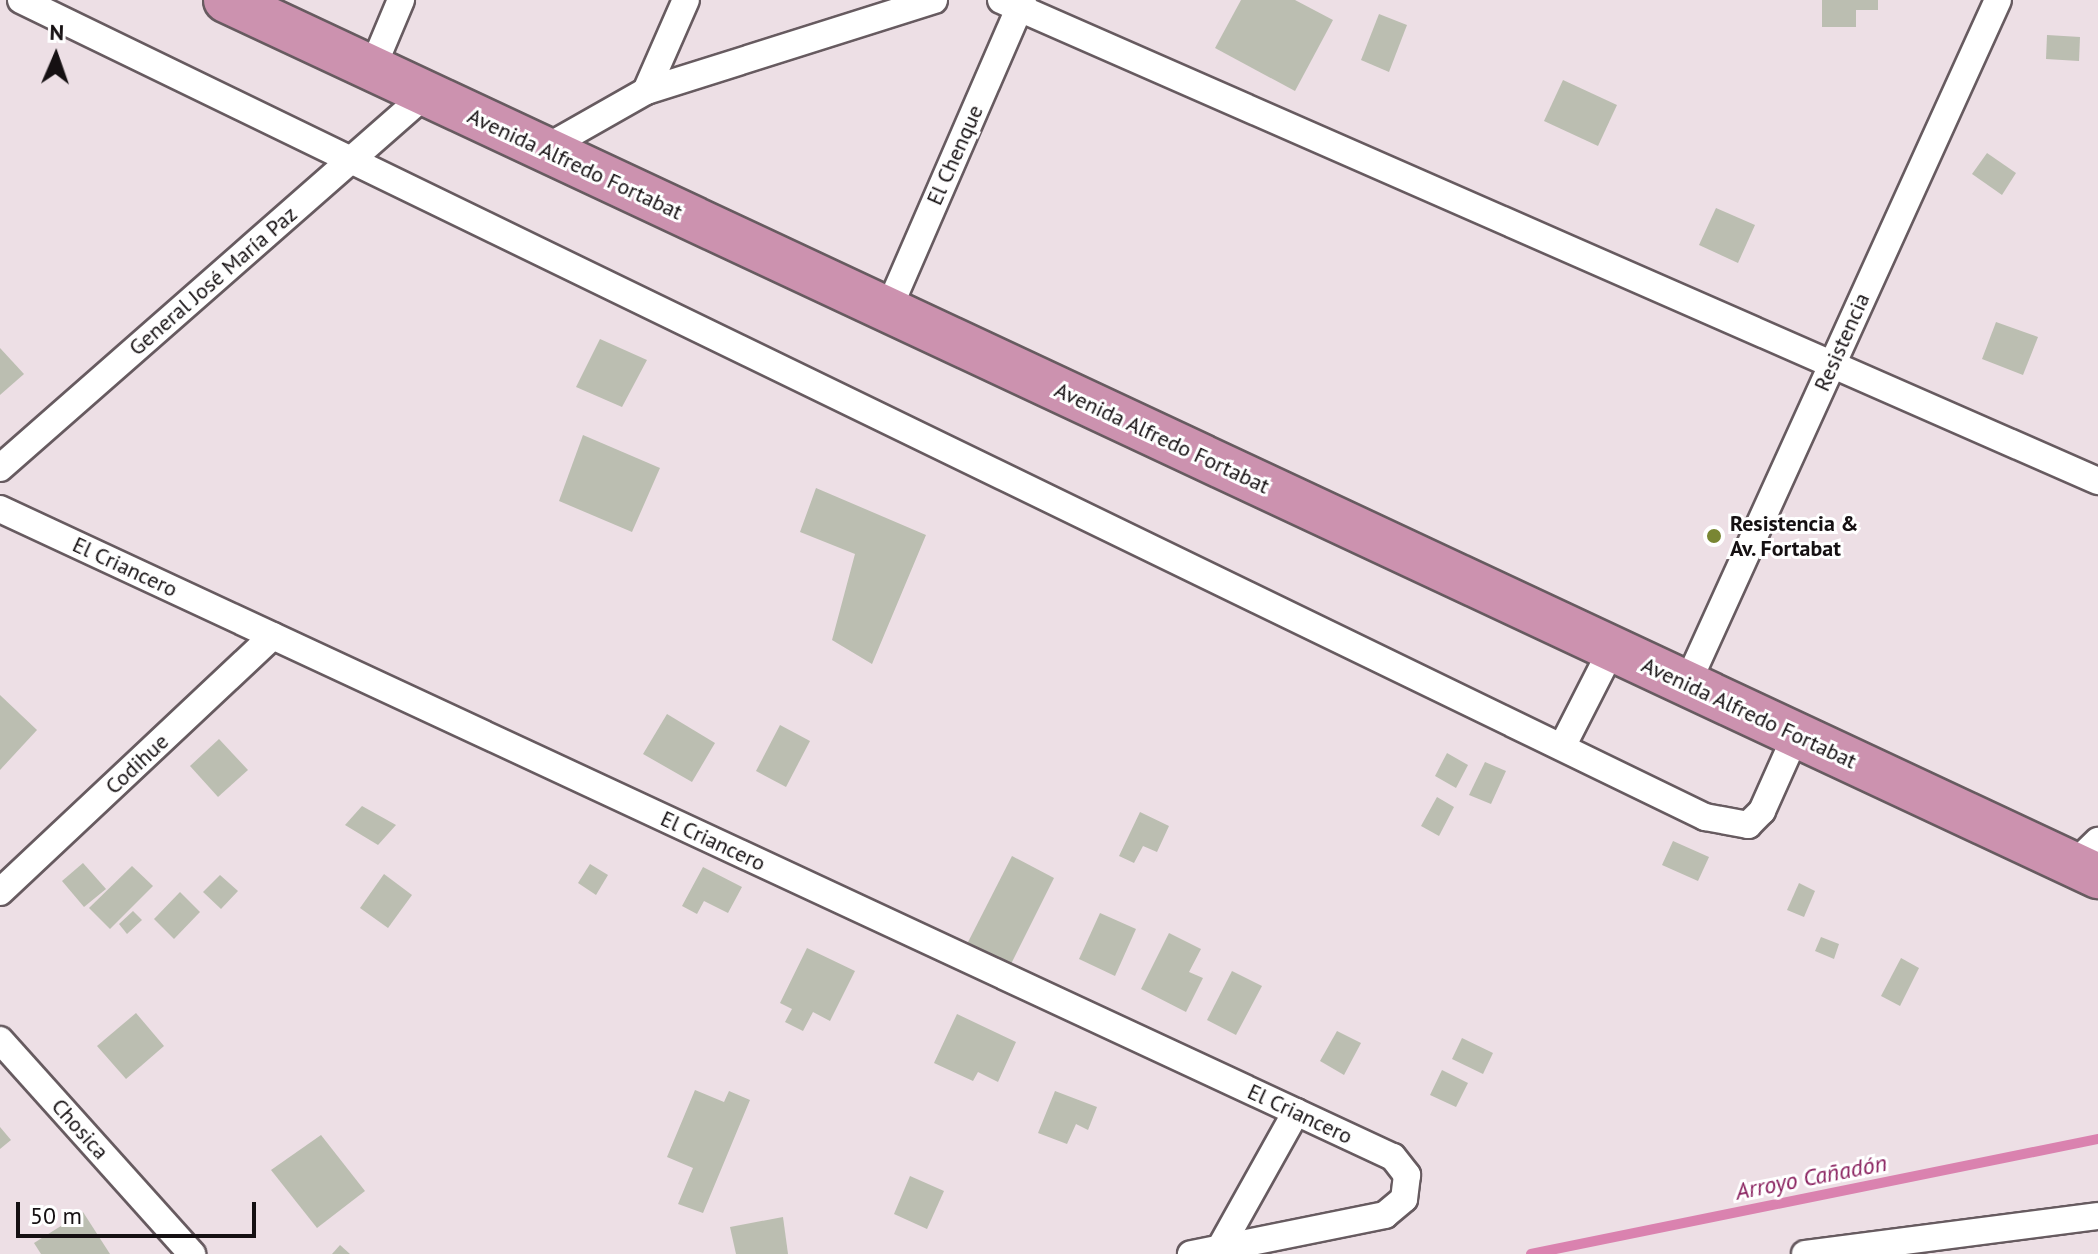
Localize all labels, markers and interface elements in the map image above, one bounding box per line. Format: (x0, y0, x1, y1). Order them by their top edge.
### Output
north arrow (16, 16, 96, 96)
text: N (49, 18, 65, 46)
street label: El Chenque (921, 101, 989, 209)
street label: Avenida Alfredo Fortabat (463, 102, 687, 226)
street label: General José María Paz (124, 201, 302, 361)
street label: Resistencia (1809, 289, 1875, 395)
street label: Avenida Alfredo Fortabat (1050, 376, 1274, 500)
place label: Resistencia & Av. Fortabat (1730, 510, 1858, 562)
marker: Resistencia & Av. Fortabat (1705, 527, 1723, 545)
street label: El Criancero (68, 531, 182, 603)
street label: Avenida Alfredo Fortabat (1637, 651, 1861, 775)
street label: Codihue (100, 728, 174, 800)
street label: El Criancero (656, 805, 770, 877)
street label: El Criancero (1243, 1078, 1357, 1150)
street label: Chosica (46, 1093, 114, 1165)
water label: Arroyo Cañadón (1733, 1148, 1889, 1206)
scale bar (20, 1186, 260, 1236)
text: 50 m (30, 1200, 82, 1231)

